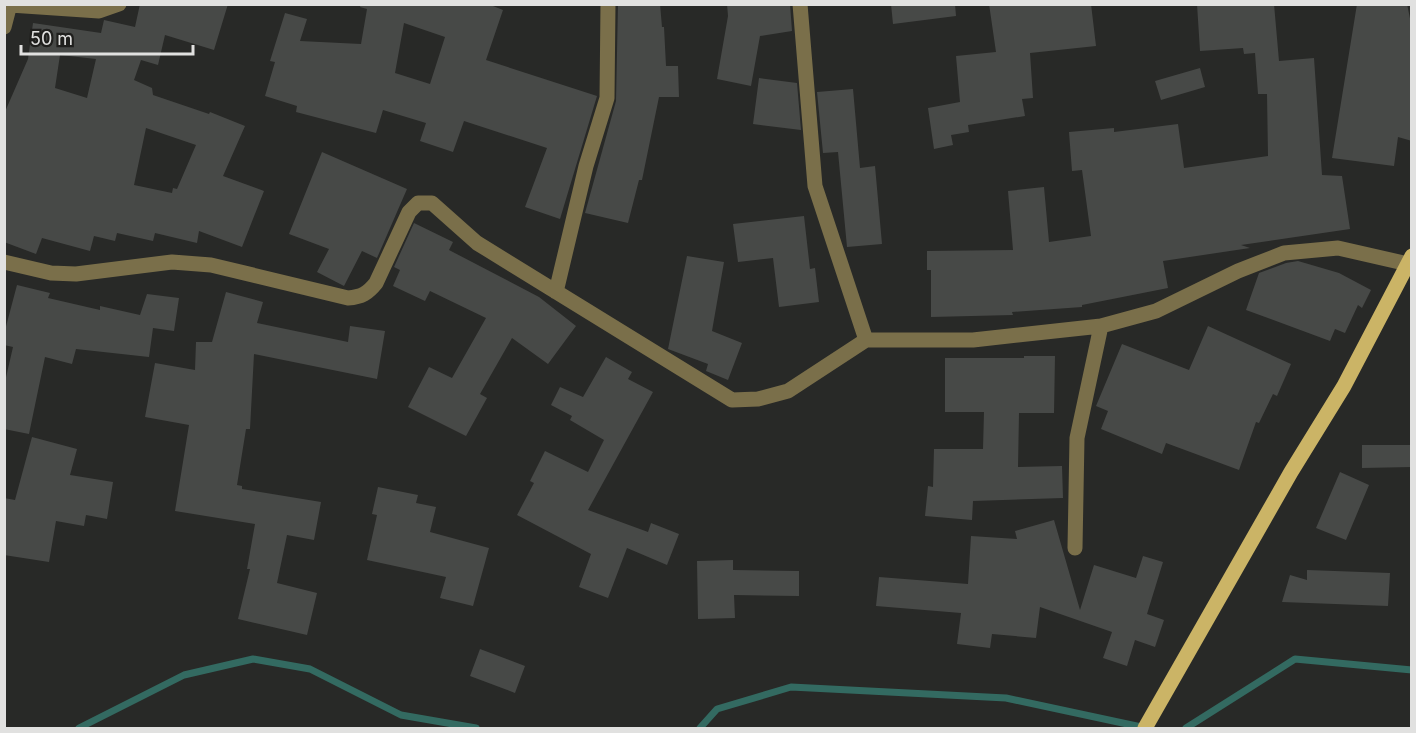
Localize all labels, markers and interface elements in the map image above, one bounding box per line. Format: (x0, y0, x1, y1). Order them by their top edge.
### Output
scale bar (21, 18, 194, 56)
text: 50 m (30, 28, 73, 49)

